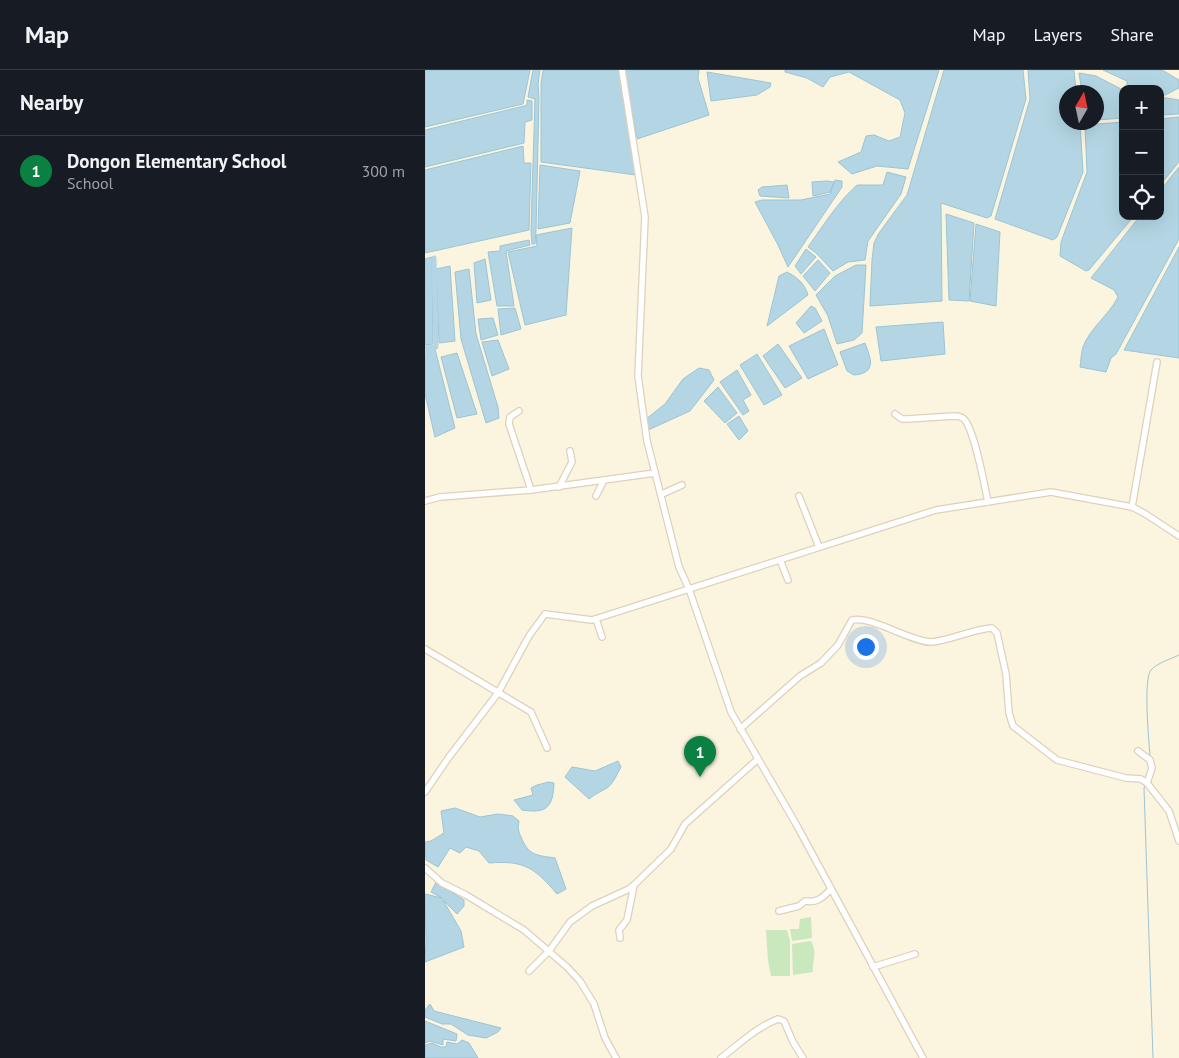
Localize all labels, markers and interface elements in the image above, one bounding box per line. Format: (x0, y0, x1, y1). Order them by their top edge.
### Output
text: Map (25, 19, 69, 50)
text: Map (973, 23, 1005, 46)
text: Layers (1033, 23, 1082, 46)
text: Share (1110, 23, 1154, 46)
north arrow (1059, 85, 1104, 130)
map controls (1119, 85, 1164, 220)
button: + (1119, 85, 1164, 130)
text: Nearby (20, 89, 83, 116)
button: − (1119, 130, 1164, 175)
text: Dongon Elementary School (67, 149, 286, 173)
text: 1 (31, 161, 41, 181)
text: 300 m (362, 161, 405, 181)
text: School (67, 173, 113, 193)
button: locate (1119, 175, 1164, 220)
your location (853, 634, 879, 660)
pin: 1 (684, 736, 716, 777)

